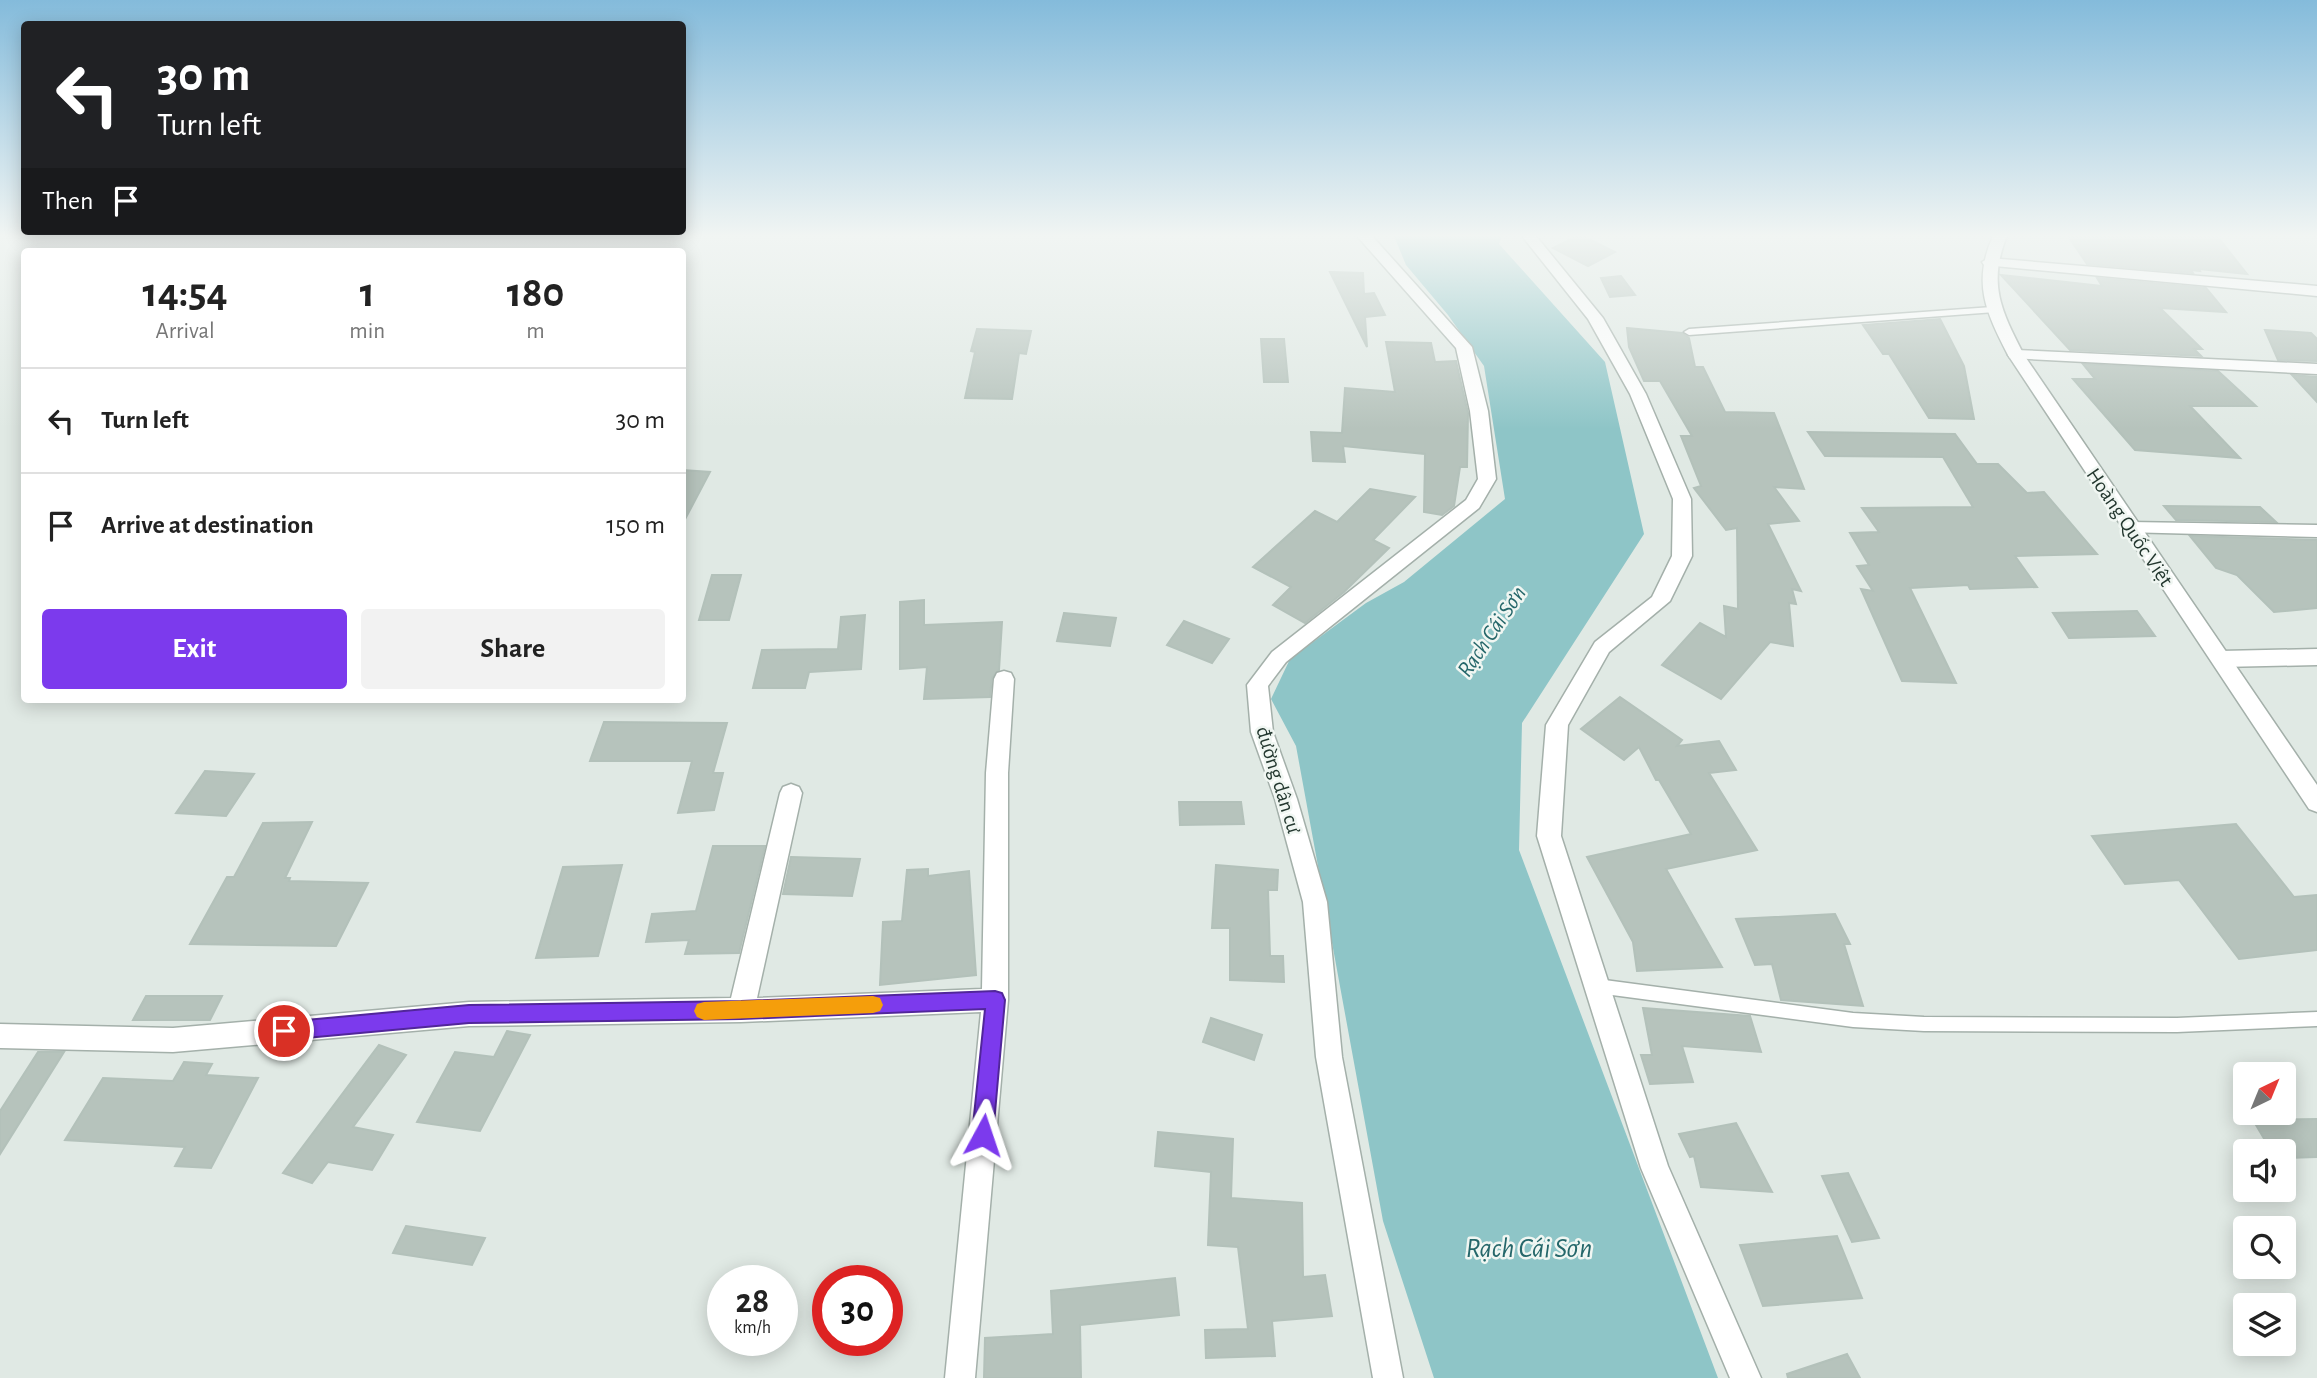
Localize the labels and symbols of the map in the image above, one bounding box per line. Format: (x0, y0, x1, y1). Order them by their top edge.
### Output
street label: Hoàng Quốc Việt (2082, 464, 2177, 590)
water label: Rạch Cái Sơn (1454, 582, 1531, 681)
street label: đường dân cư (1252, 724, 1305, 836)
pin (254, 1001, 314, 1061)
north arrow (2233, 1062, 2296, 1125)
position arrow (946, 1098, 1020, 1172)
water label: Rạch Cái Sơn (1466, 1235, 1592, 1263)
speed limit sign: 30 (812, 1265, 903, 1356)

